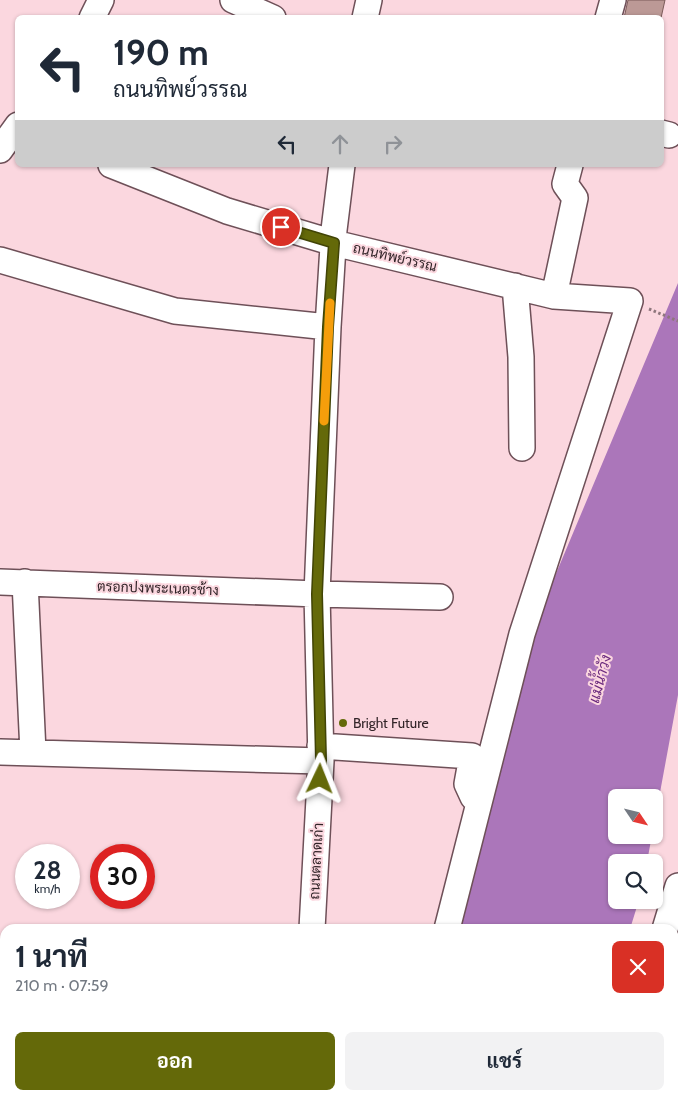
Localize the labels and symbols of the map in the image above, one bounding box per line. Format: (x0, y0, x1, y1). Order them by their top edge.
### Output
pin (260, 206, 302, 248)
street label: ถนนทิพย์วรรณ (351, 239, 439, 275)
street label: ตรอกปงพระเนตรช้าง (97, 577, 219, 599)
water label: แม่น้ำวัง (581, 652, 615, 705)
place label: Bright Future (353, 714, 429, 732)
marker: Bright Future (337, 717, 349, 729)
position arrow (293, 752, 345, 804)
north arrow (608, 789, 662, 844)
street label: ถนนตลาดเก่า (305, 822, 327, 900)
speed limit sign: 30 (90, 844, 155, 909)

